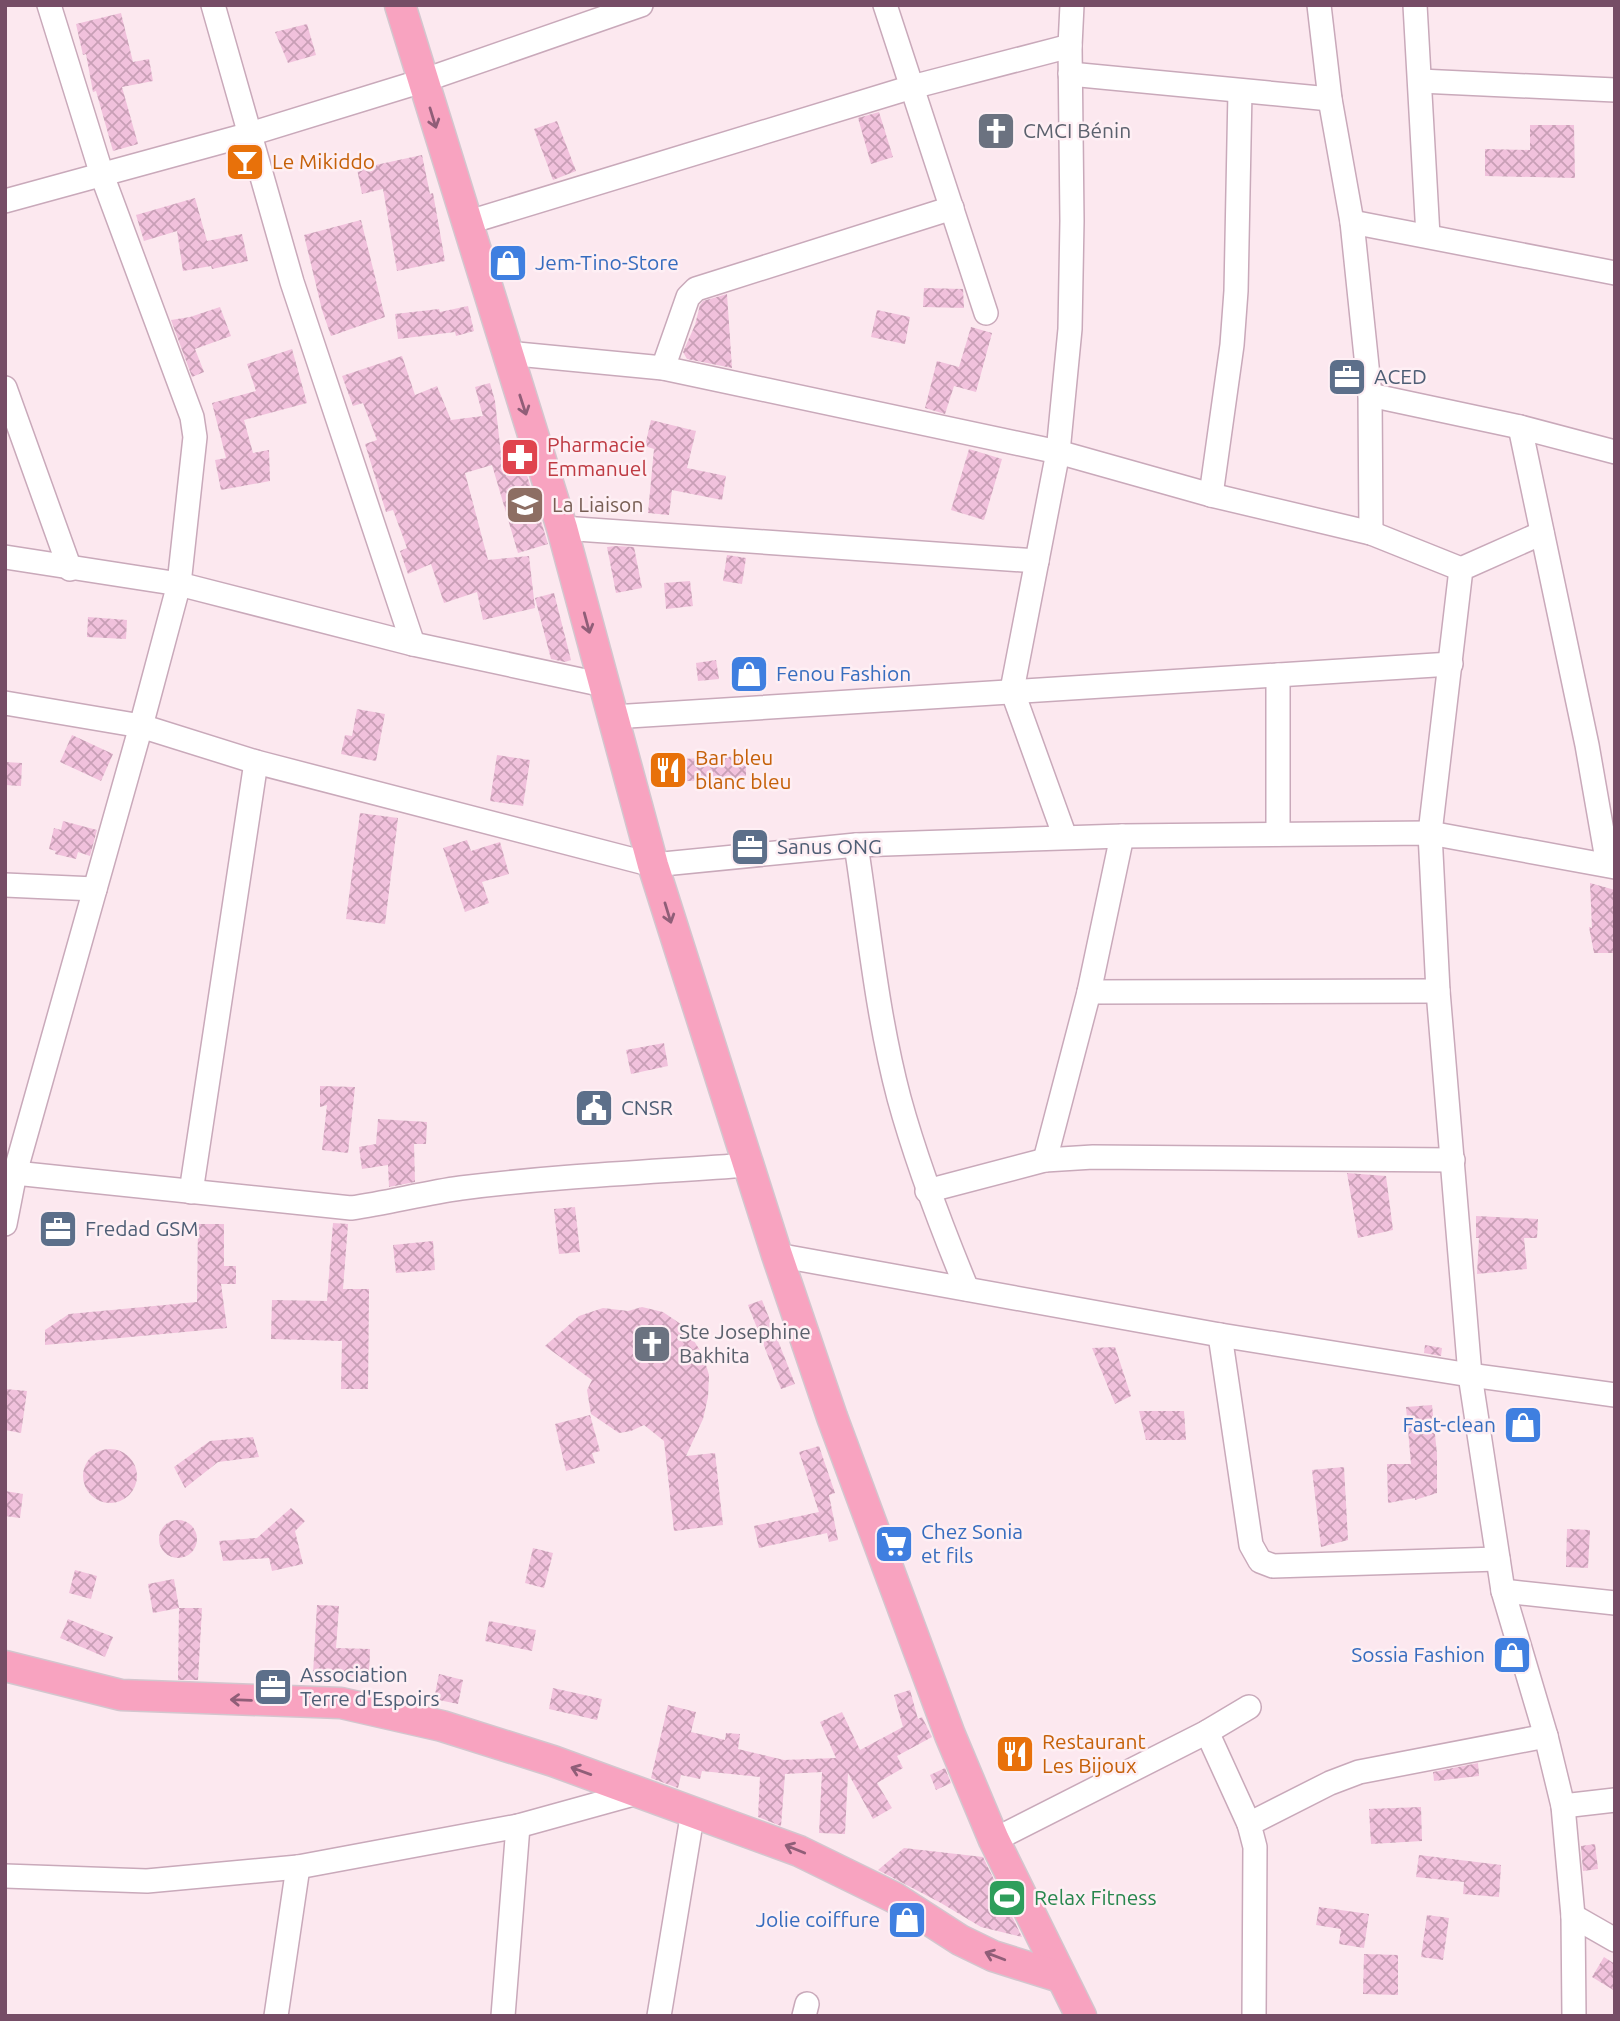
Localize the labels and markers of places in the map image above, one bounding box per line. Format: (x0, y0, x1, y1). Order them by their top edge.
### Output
church icon: CMCI Bénin (975, 110, 1017, 152)
place label: CMCI Bénin (1023, 118, 1131, 142)
bar icon: Le Mikiddo (224, 141, 266, 183)
place label: Le Mikiddo (272, 149, 375, 173)
shop icon: Jem-Tino-Store (487, 242, 529, 284)
place label: Jem-Tino-Store (535, 250, 679, 274)
office icon: ACED (1326, 356, 1368, 398)
place label: ACED (1374, 364, 1427, 388)
place label: Pharmacie Emmanuel (547, 432, 647, 480)
pharmacy icon: Pharmacie Emmanuel (499, 436, 541, 478)
school or university icon: La Liaison (504, 484, 546, 526)
place label: La Liaison (552, 492, 643, 516)
shop icon: Fenou Fashion (728, 653, 770, 695)
place label: Fenou Fashion (776, 661, 911, 685)
place label: Bar bleu blanc bleu (695, 745, 792, 793)
restaurant icon: Bar bleu blanc bleu (647, 749, 689, 791)
office icon: Sanus ONG (729, 826, 771, 868)
place label: Sanus ONG (777, 834, 882, 858)
public building icon: CNSR (573, 1087, 615, 1129)
place label: CNSR (621, 1095, 673, 1119)
office icon: Fredad GSM (37, 1208, 79, 1250)
place label: Fredad GSM (85, 1216, 199, 1240)
place label: Ste Josephine Bakhita (679, 1319, 811, 1367)
church icon: Ste Josephine Bakhita (631, 1323, 673, 1365)
shop icon: Fast-clean (1502, 1404, 1544, 1446)
place label: Fast-clean (1402, 1412, 1496, 1436)
place label: Chez Sonia et fils (921, 1519, 1023, 1567)
supermarket icon: Chez Sonia et fils (873, 1523, 915, 1565)
shop icon: Sossia Fashion (1491, 1634, 1533, 1676)
place label: Sossia Fashion (1351, 1642, 1485, 1666)
place label: Association Terre d'Espoirs (300, 1662, 440, 1710)
office icon: Association Terre d'Espoirs (252, 1666, 294, 1708)
place label: Restaurant Les Bijoux (1042, 1729, 1146, 1777)
restaurant icon: Restaurant Les Bijoux (994, 1733, 1036, 1775)
sports icon: Relax Fitness (986, 1877, 1028, 1919)
place label: Relax Fitness (1034, 1885, 1157, 1909)
shop icon: Jolie coiffure (886, 1899, 928, 1941)
place label: Jolie coiffure (756, 1907, 880, 1931)

